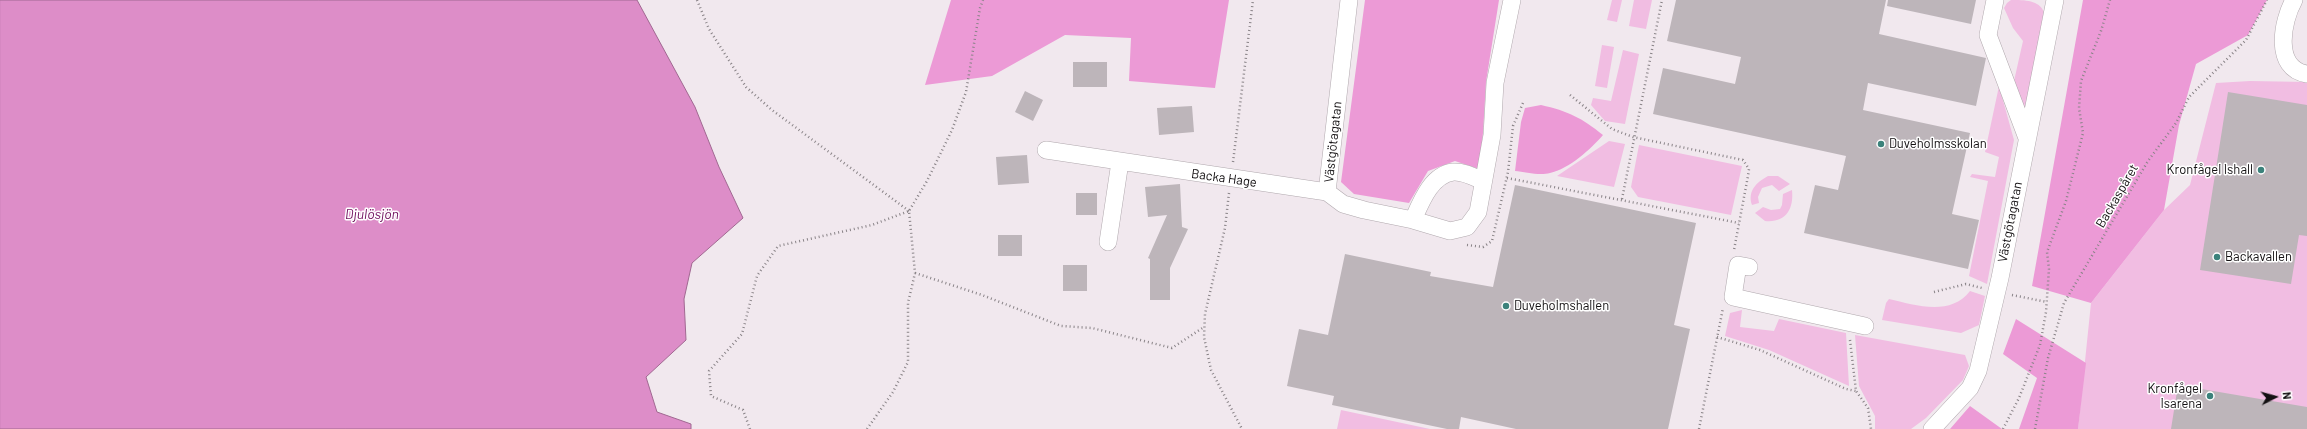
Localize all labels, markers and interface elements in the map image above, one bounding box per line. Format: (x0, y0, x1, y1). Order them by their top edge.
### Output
street label: Västgötagatan (1321, 101, 1345, 183)
place label: Duveholmsskolan (1889, 136, 1987, 152)
marker: Duveholmsskolan (1876, 139, 1886, 149)
street label: Backaspåret (2093, 161, 2141, 231)
place label: Kronfågel Ishall (2167, 162, 2253, 178)
marker: Kronfågel Ishall (2256, 165, 2266, 175)
street label: Backa Hage (1190, 166, 1258, 190)
street label: Västgötagatan (1995, 180, 2025, 264)
water label: Djulösjön (345, 206, 399, 222)
place label: Backavallen (2225, 249, 2292, 265)
marker: Backavallen (2212, 252, 2222, 262)
place label: Duveholmshallen (1514, 298, 1609, 314)
marker: Duveholmshallen (1501, 301, 1511, 311)
north arrow (2255, 377, 2295, 417)
place label: Kronfågel Isarena (2147, 381, 2202, 412)
marker: Kronfågel Isarena (2205, 391, 2215, 401)
text: N (2281, 391, 2294, 400)

